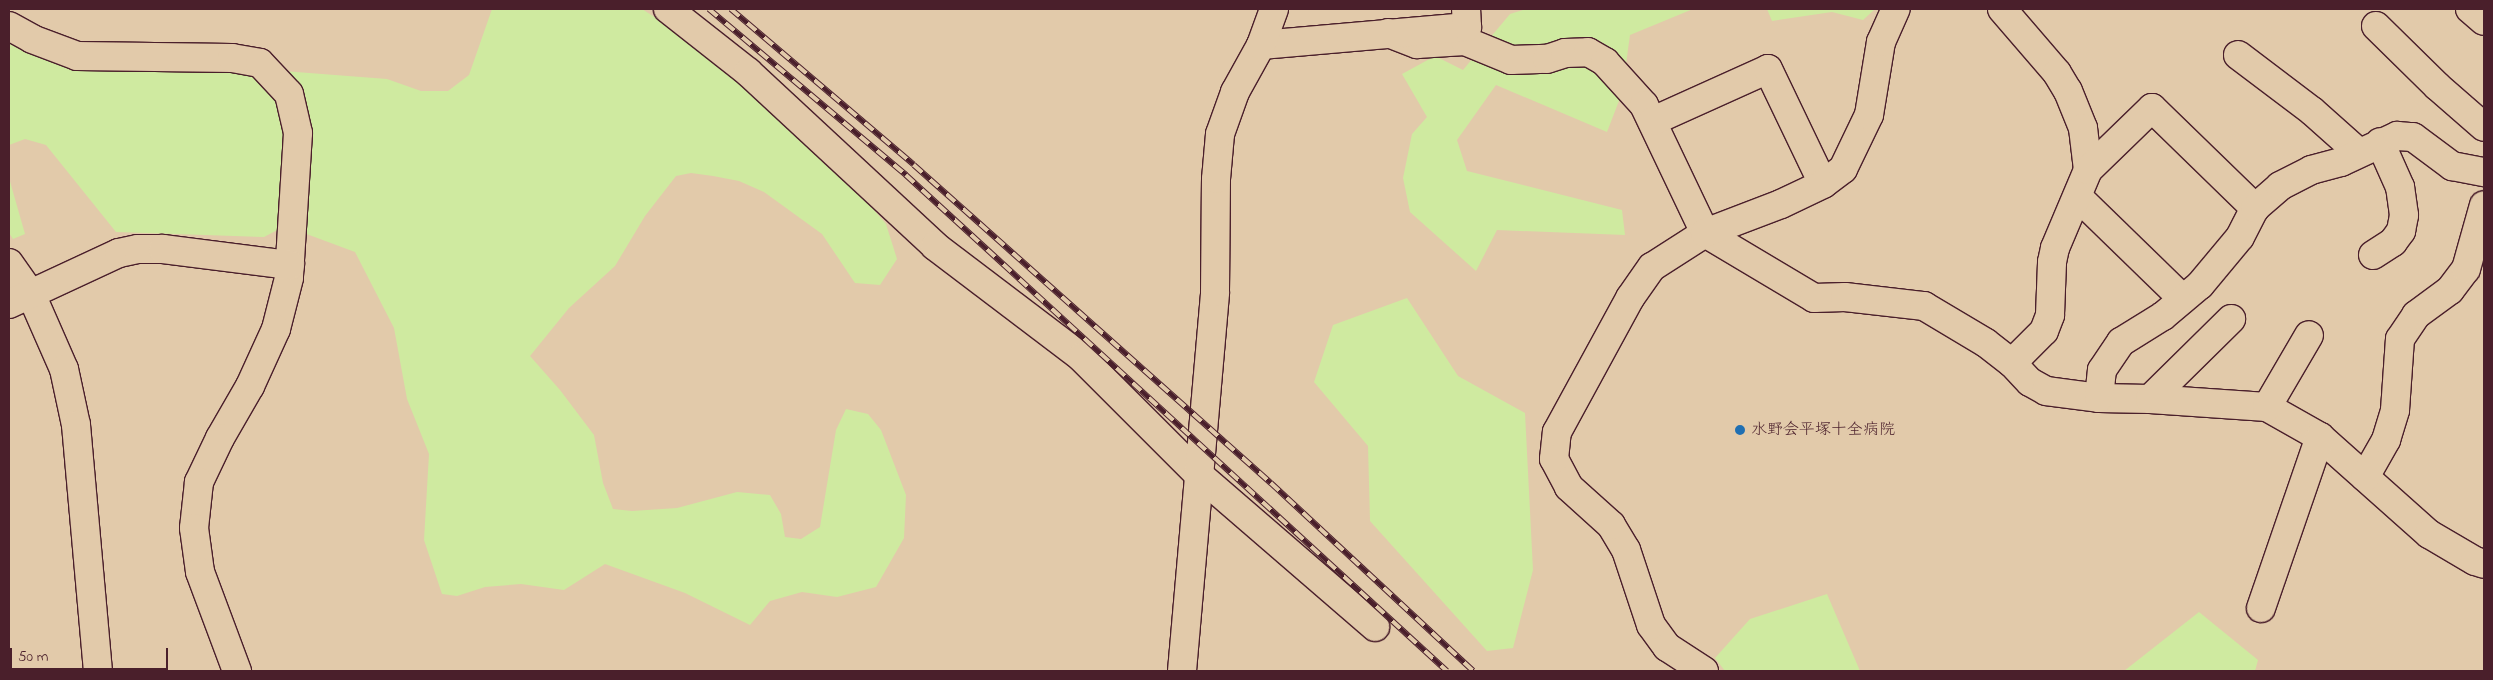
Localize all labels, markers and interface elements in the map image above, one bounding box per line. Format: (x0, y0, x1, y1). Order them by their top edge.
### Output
place label: 水野会平塚十全病院 (1751, 420, 1895, 440)
marker: 水野会平塚十全病院 (1733, 423, 1747, 437)
scale bar (12, 638, 170, 670)
text: 50 m (18, 646, 48, 668)

